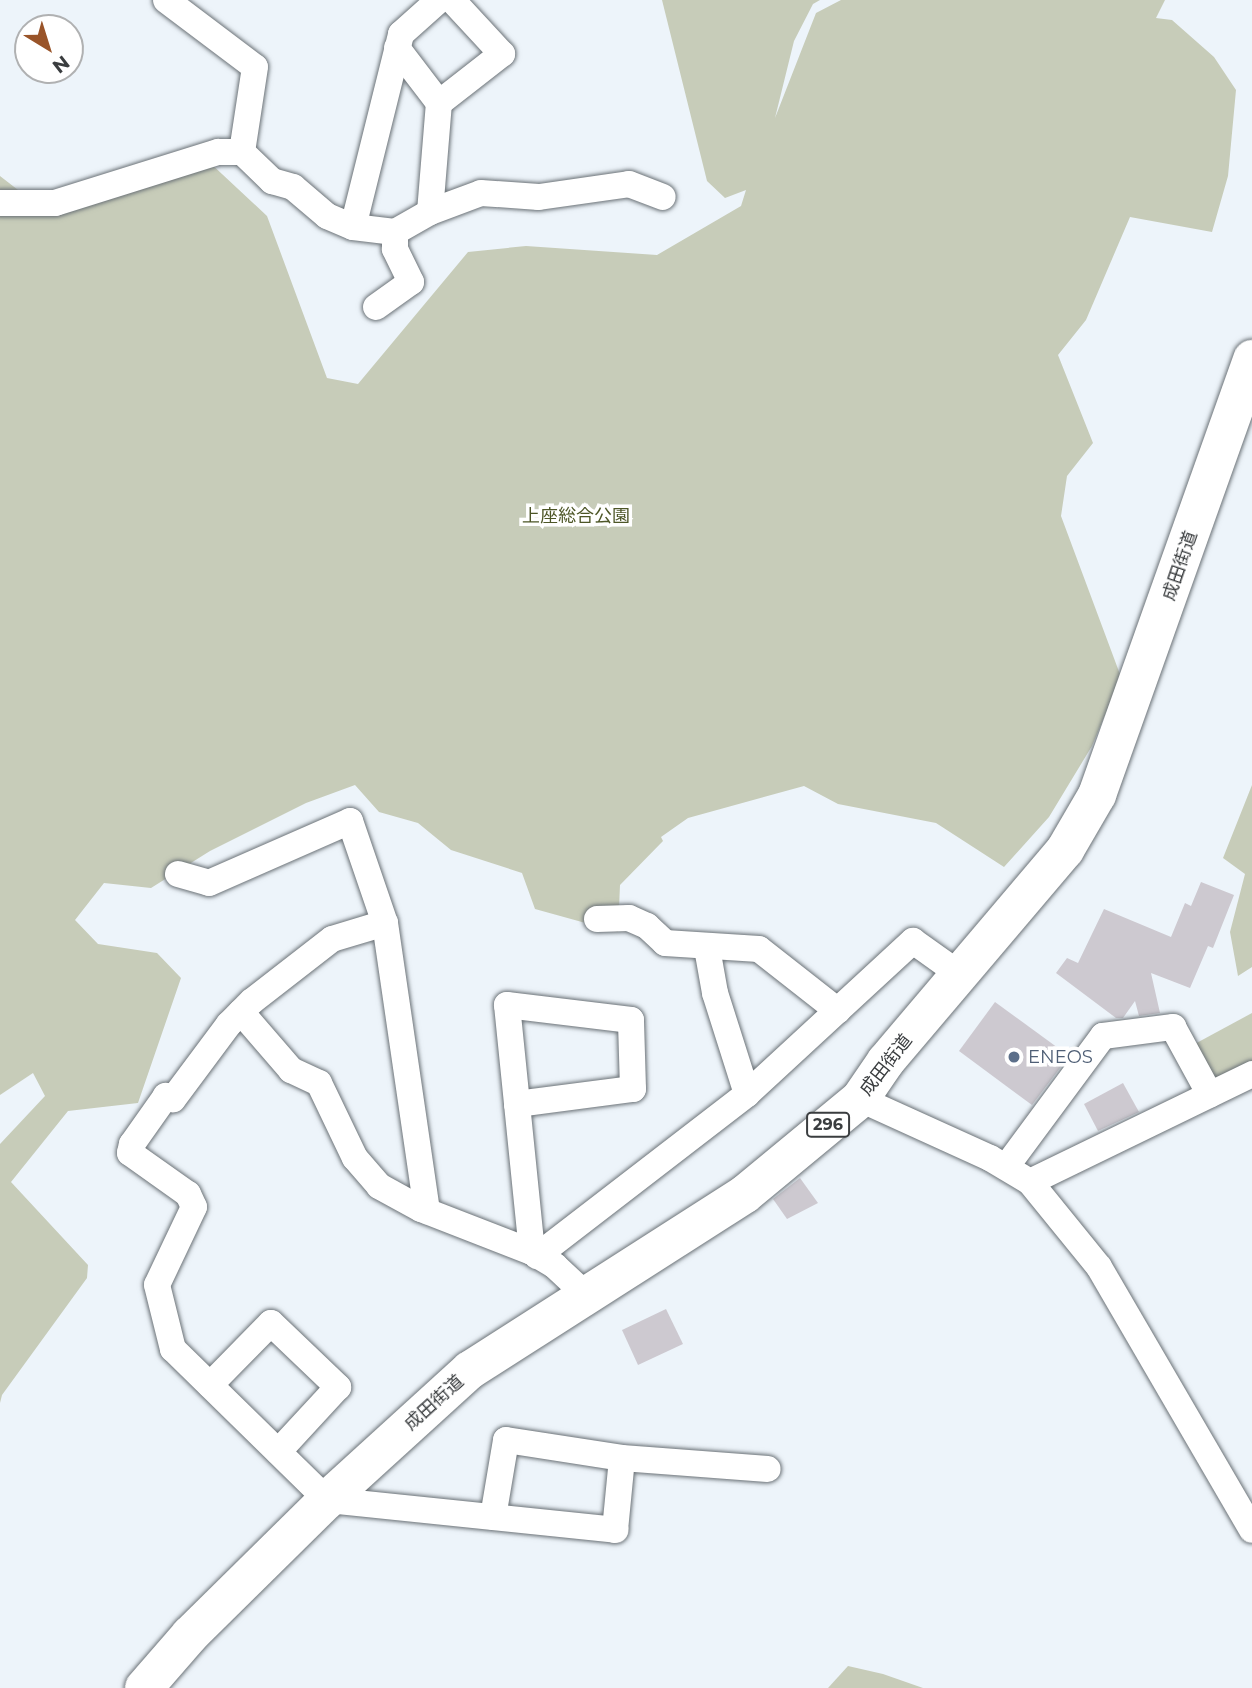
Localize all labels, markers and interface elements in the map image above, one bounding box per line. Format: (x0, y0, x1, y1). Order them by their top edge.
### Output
north arrow (14, 14, 84, 84)
text: N (48, 51, 74, 78)
park label: 上座総合公園 (522, 505, 630, 527)
street label: 成田街道 (1158, 528, 1202, 604)
street label: 成田街道 (855, 1030, 917, 1100)
place label: ENEOS (1028, 1046, 1093, 1068)
marker: ENEOS (1006, 1049, 1022, 1065)
road number: 296 (805, 1112, 851, 1138)
street label: 成田街道 (400, 1371, 468, 1435)

